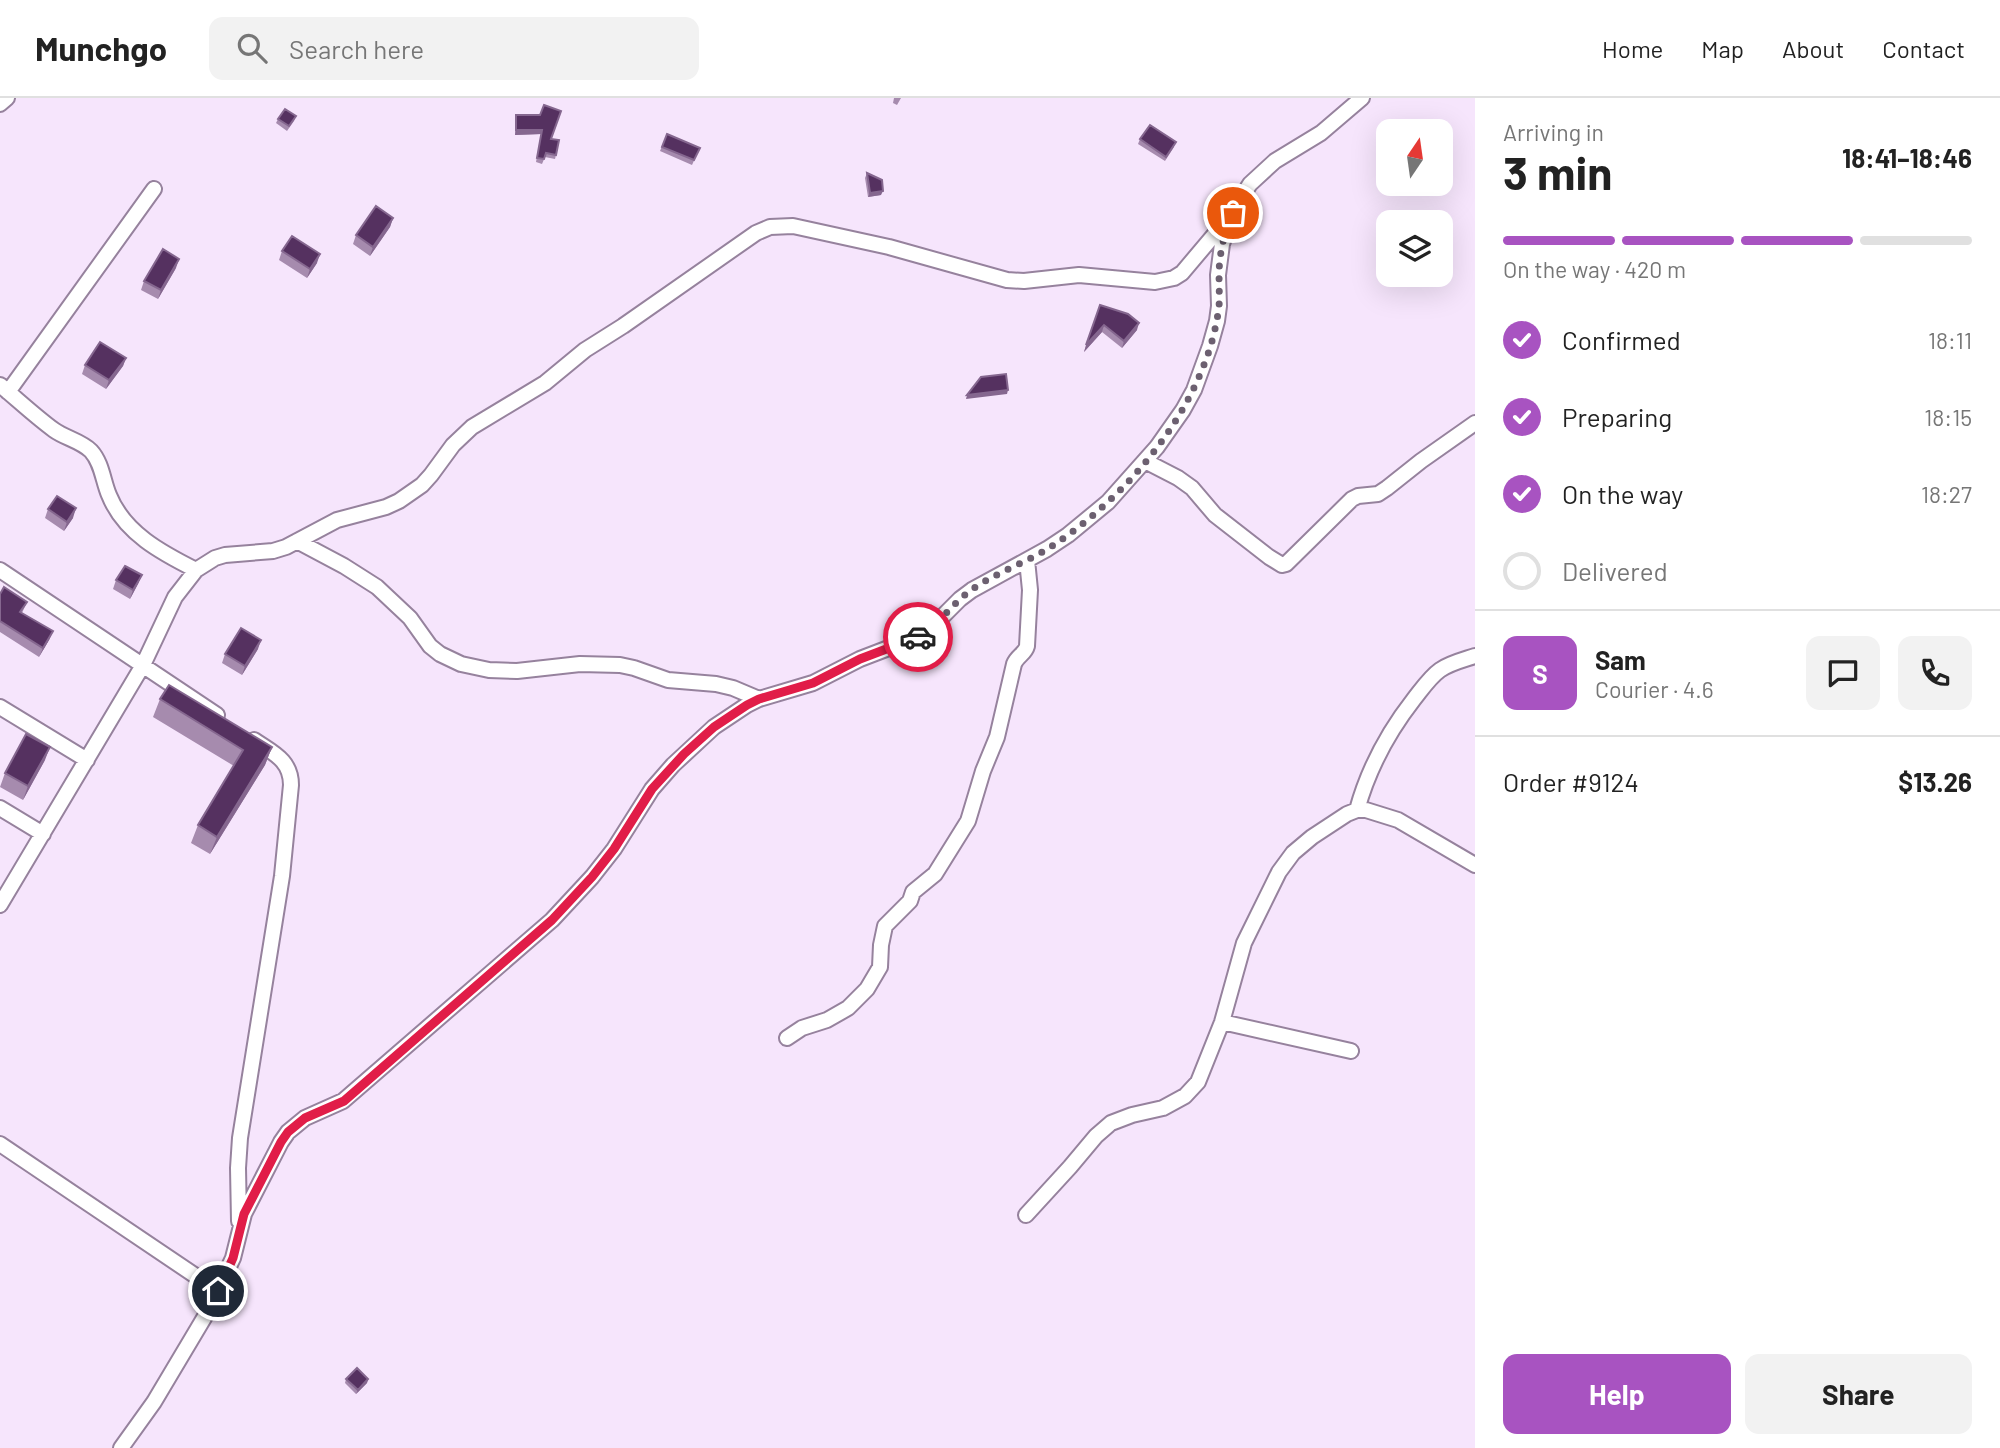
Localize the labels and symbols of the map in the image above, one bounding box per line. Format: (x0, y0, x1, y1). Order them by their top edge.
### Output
north arrow (1376, 119, 1452, 196)
pin (1203, 183, 1263, 243)
courier (883, 602, 953, 672)
pin (188, 1261, 248, 1321)

